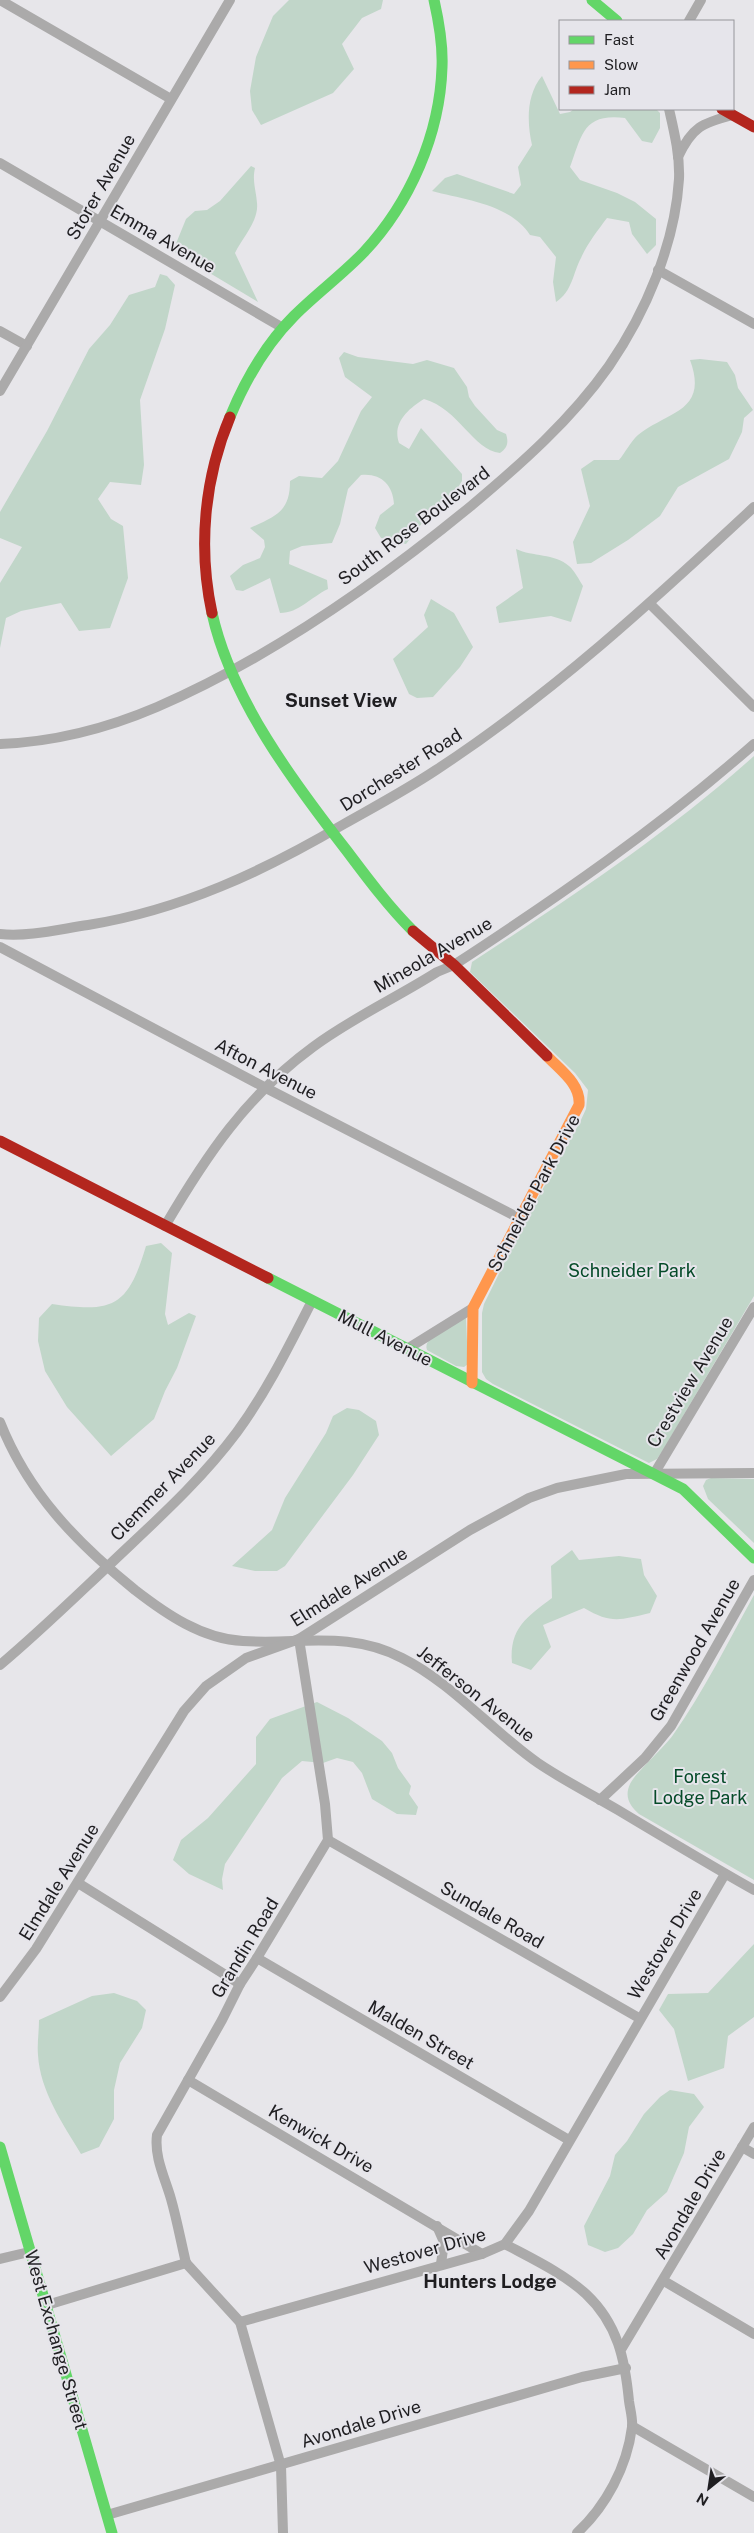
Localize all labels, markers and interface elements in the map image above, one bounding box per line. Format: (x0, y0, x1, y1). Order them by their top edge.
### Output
legend (559, 20, 734, 110)
text: Fast (604, 31, 634, 48)
text: Slow (604, 56, 639, 73)
text: Jam (604, 81, 631, 98)
street label: Storer Avenue (62, 130, 139, 244)
street label: Emma Avenue (107, 200, 220, 277)
street label: South Rose Boulevard (334, 462, 494, 589)
district label: Sunset View (285, 689, 397, 711)
street label: Dorchester Road (336, 724, 466, 815)
street label: Mineola Avenue (370, 912, 496, 997)
street label: Afton Avenue (212, 1034, 321, 1103)
street label: Schneider Park Drive (483, 1110, 584, 1275)
park label: Schneider Park (568, 1260, 696, 1281)
street label: Mull Avenue (334, 1305, 436, 1370)
street label: Crestview Avenue (642, 1312, 737, 1451)
street label: Clemmer Avenue (106, 1428, 220, 1545)
street label: Elmdale Avenue (286, 1542, 411, 1631)
street label: Greenwood Avenue (645, 1574, 744, 1725)
street label: Jefferson Avenue (413, 1641, 539, 1746)
park label: Forest Lodge Park (653, 1766, 747, 1808)
street label: Elmdale Avenue (14, 1819, 103, 1944)
street label: Sundale Road (437, 1877, 548, 1953)
street label: Westover Drive (623, 1884, 706, 2003)
street label: Grandin Road (206, 1894, 283, 2002)
street label: Malden Street (364, 1996, 478, 2073)
street label: Kenwick Drive (265, 2100, 377, 2177)
street label: Avondale Drive (649, 2145, 730, 2263)
street label: Westover Drive (362, 2223, 488, 2278)
street label: West Exchange Street (21, 2248, 92, 2432)
district label: Hunters Lodge (423, 2270, 557, 2292)
street label: Avondale Drive (298, 2395, 423, 2452)
north arrow (684, 2463, 734, 2513)
text: N (694, 2490, 711, 2509)

